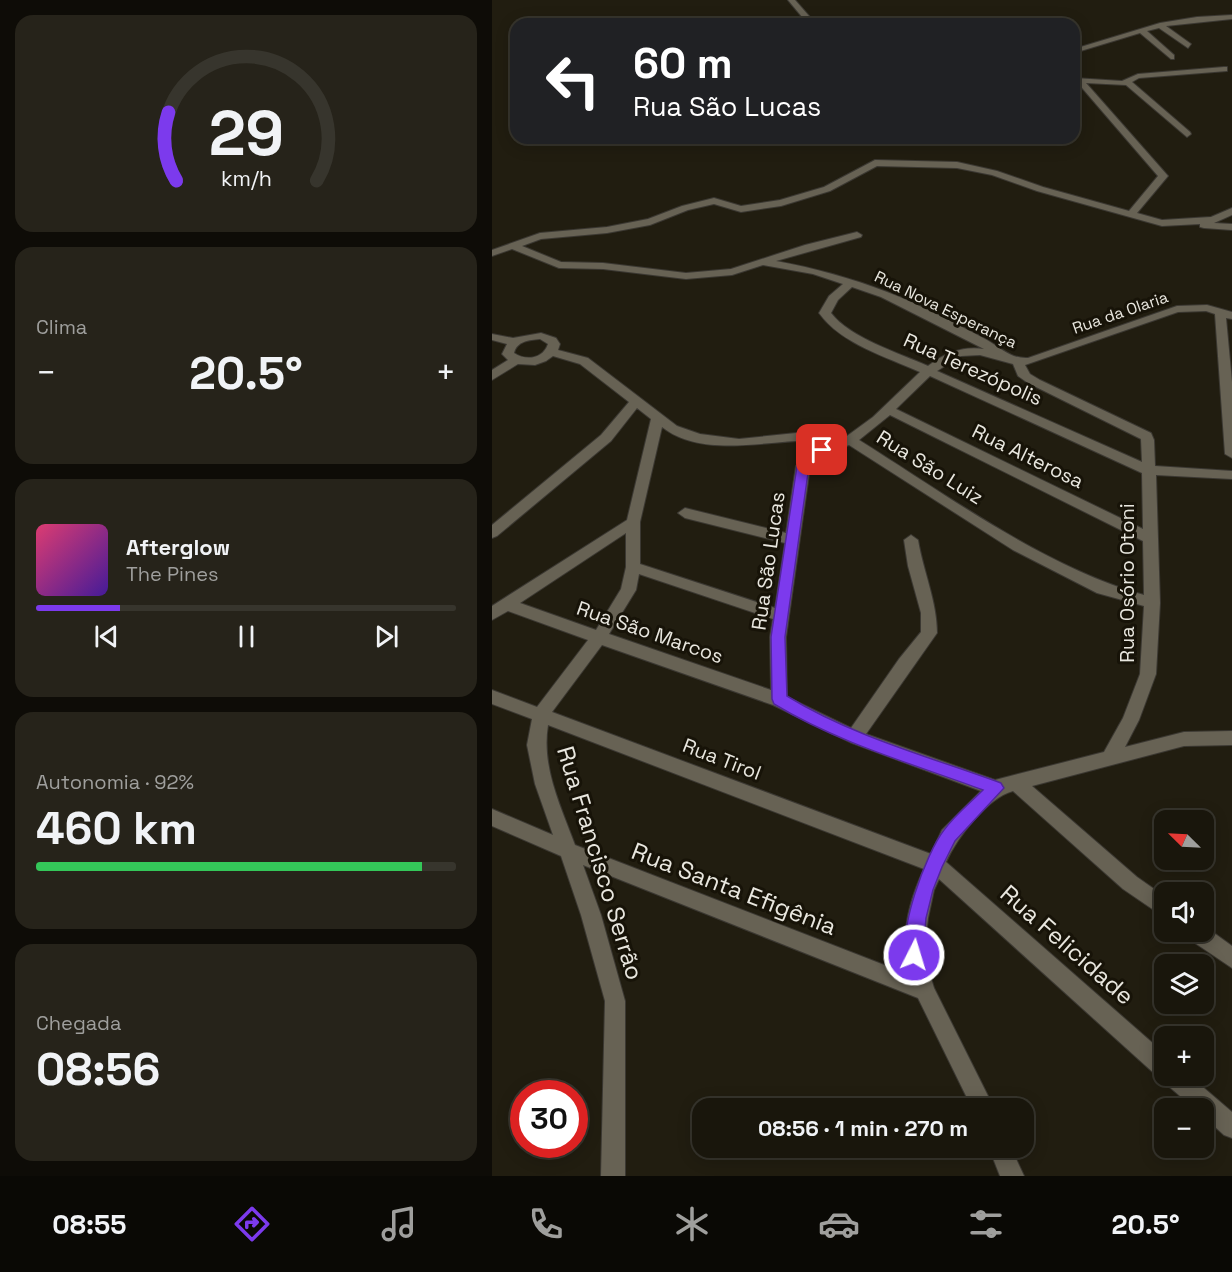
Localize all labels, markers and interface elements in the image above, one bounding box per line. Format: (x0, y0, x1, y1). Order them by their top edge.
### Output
text: 60 m (633, 37, 733, 90)
icon: left (534, 42, 612, 120)
text: Rua São Lucas (633, 89, 821, 124)
text: 29 (208, 94, 284, 173)
text: km/h (220, 165, 272, 192)
street label: Rua Nova Esperança (871, 266, 1020, 353)
street label: Rua da Olaria (1070, 286, 1171, 339)
text: Clima (36, 314, 87, 340)
street label: Rua Terezópolis (900, 327, 1046, 411)
text: 20.5° (189, 345, 303, 402)
text: − (36, 352, 56, 394)
text: + (436, 352, 456, 394)
street label: Rua Alterosa (968, 418, 1088, 494)
pin (796, 424, 847, 475)
street label: Rua São Luiz (872, 424, 988, 510)
icon: arrive (805, 433, 838, 466)
street label: Rua São Lucas (745, 490, 791, 632)
street label: Rua Osório Otoni (1114, 503, 1140, 663)
text: Afterglow (126, 533, 230, 561)
text: The Pines (126, 561, 219, 587)
street label: Rua São Marcos (573, 595, 727, 669)
icon: previous (90, 620, 123, 653)
icon: pause (230, 620, 263, 653)
icon: next (370, 620, 403, 653)
street label: Rua Tirol (679, 732, 765, 786)
street label: Rua Francisco Serrão (550, 742, 651, 984)
text: Autonomia · 92% (36, 769, 194, 795)
text: 460 km (36, 800, 197, 857)
north arrow (1154, 810, 1214, 870)
map controls (1154, 810, 1214, 1158)
street label: Rua Santa Efigênia (627, 835, 841, 942)
street label: Rua Felicidade (994, 878, 1141, 1011)
button: sound (1154, 882, 1214, 942)
position arrow (882, 923, 946, 987)
button: layers (1154, 954, 1214, 1014)
text: Chegada (36, 1010, 121, 1036)
button: + (1154, 1026, 1214, 1086)
text: 08:56 (36, 1041, 160, 1098)
speed limit sign: 30 (510, 1080, 588, 1158)
button: − (1154, 1098, 1214, 1158)
text: 08:56 · 1 min · 270 m (758, 1114, 968, 1142)
icon: directions (231, 1203, 273, 1245)
icon: music (378, 1203, 420, 1245)
icon: phone (525, 1203, 567, 1245)
icon: climate (671, 1203, 713, 1245)
icon: car (818, 1203, 860, 1245)
icon: filters (965, 1203, 1007, 1245)
text: 08:55 (52, 1207, 127, 1242)
text: 20.5° (1111, 1207, 1180, 1242)

